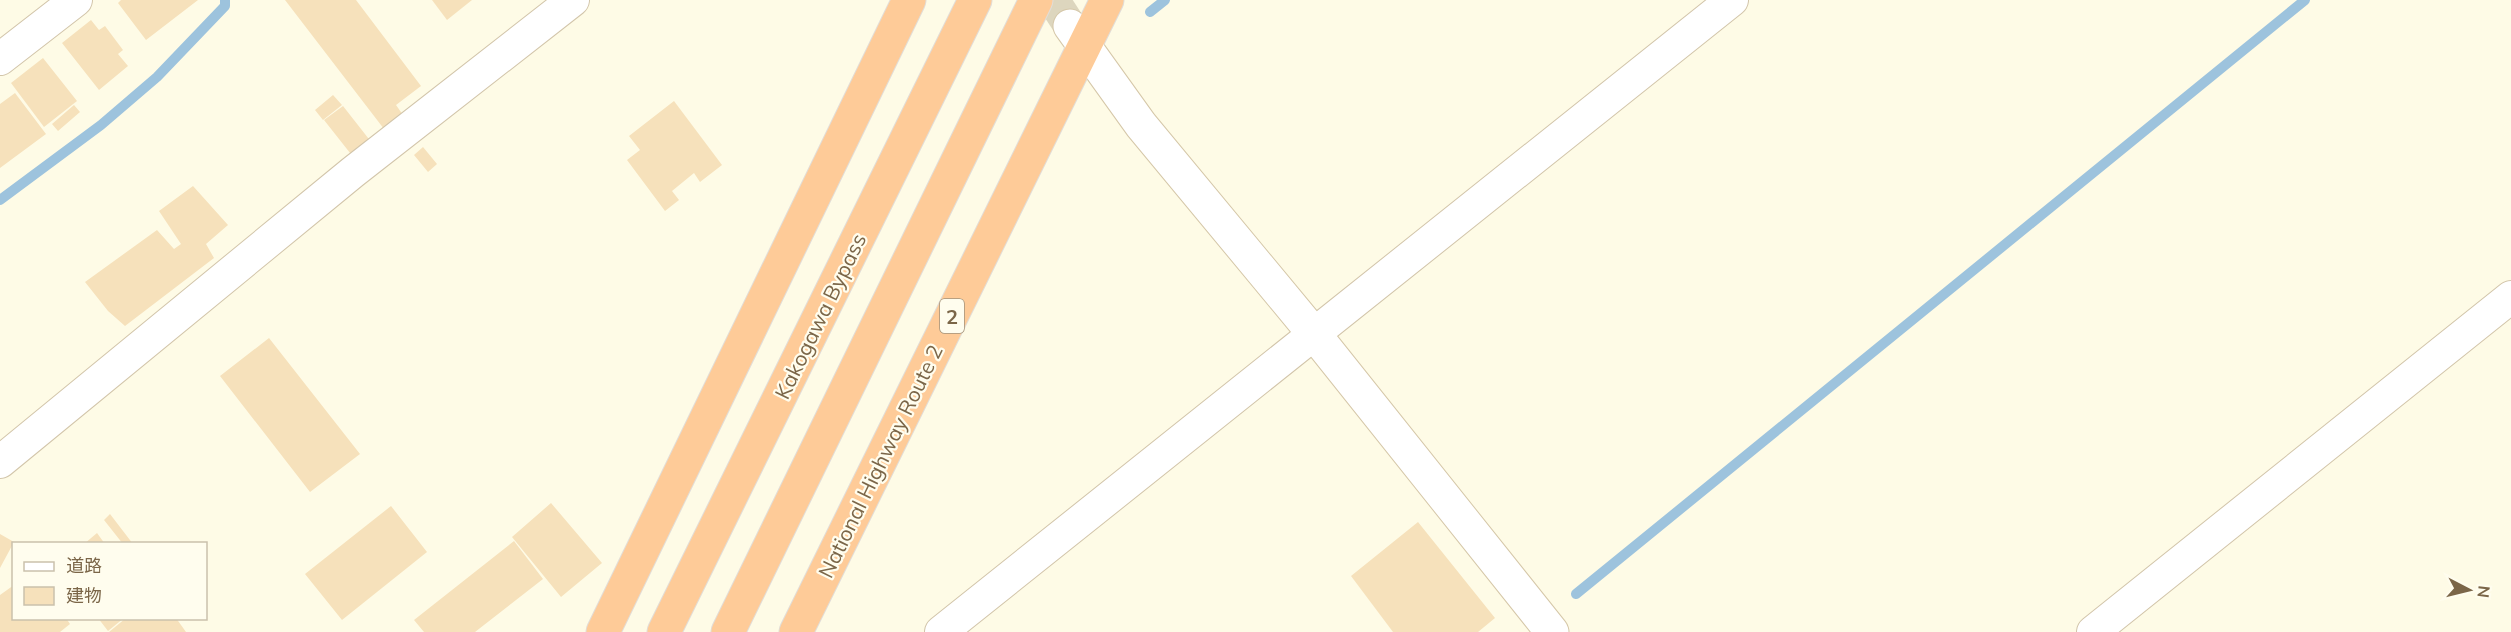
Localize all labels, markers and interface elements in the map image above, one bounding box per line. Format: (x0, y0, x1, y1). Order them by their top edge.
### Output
street label: Kakogawa Bypass (769, 229, 871, 403)
road number: 2 (940, 299, 964, 333)
street label: National Highway Route 2 (812, 340, 948, 582)
legend (12, 542, 207, 620)
text: 道路 (66, 554, 102, 577)
north arrow (2439, 560, 2499, 620)
text: 建物 (66, 584, 102, 607)
text: N (2473, 585, 2495, 599)

